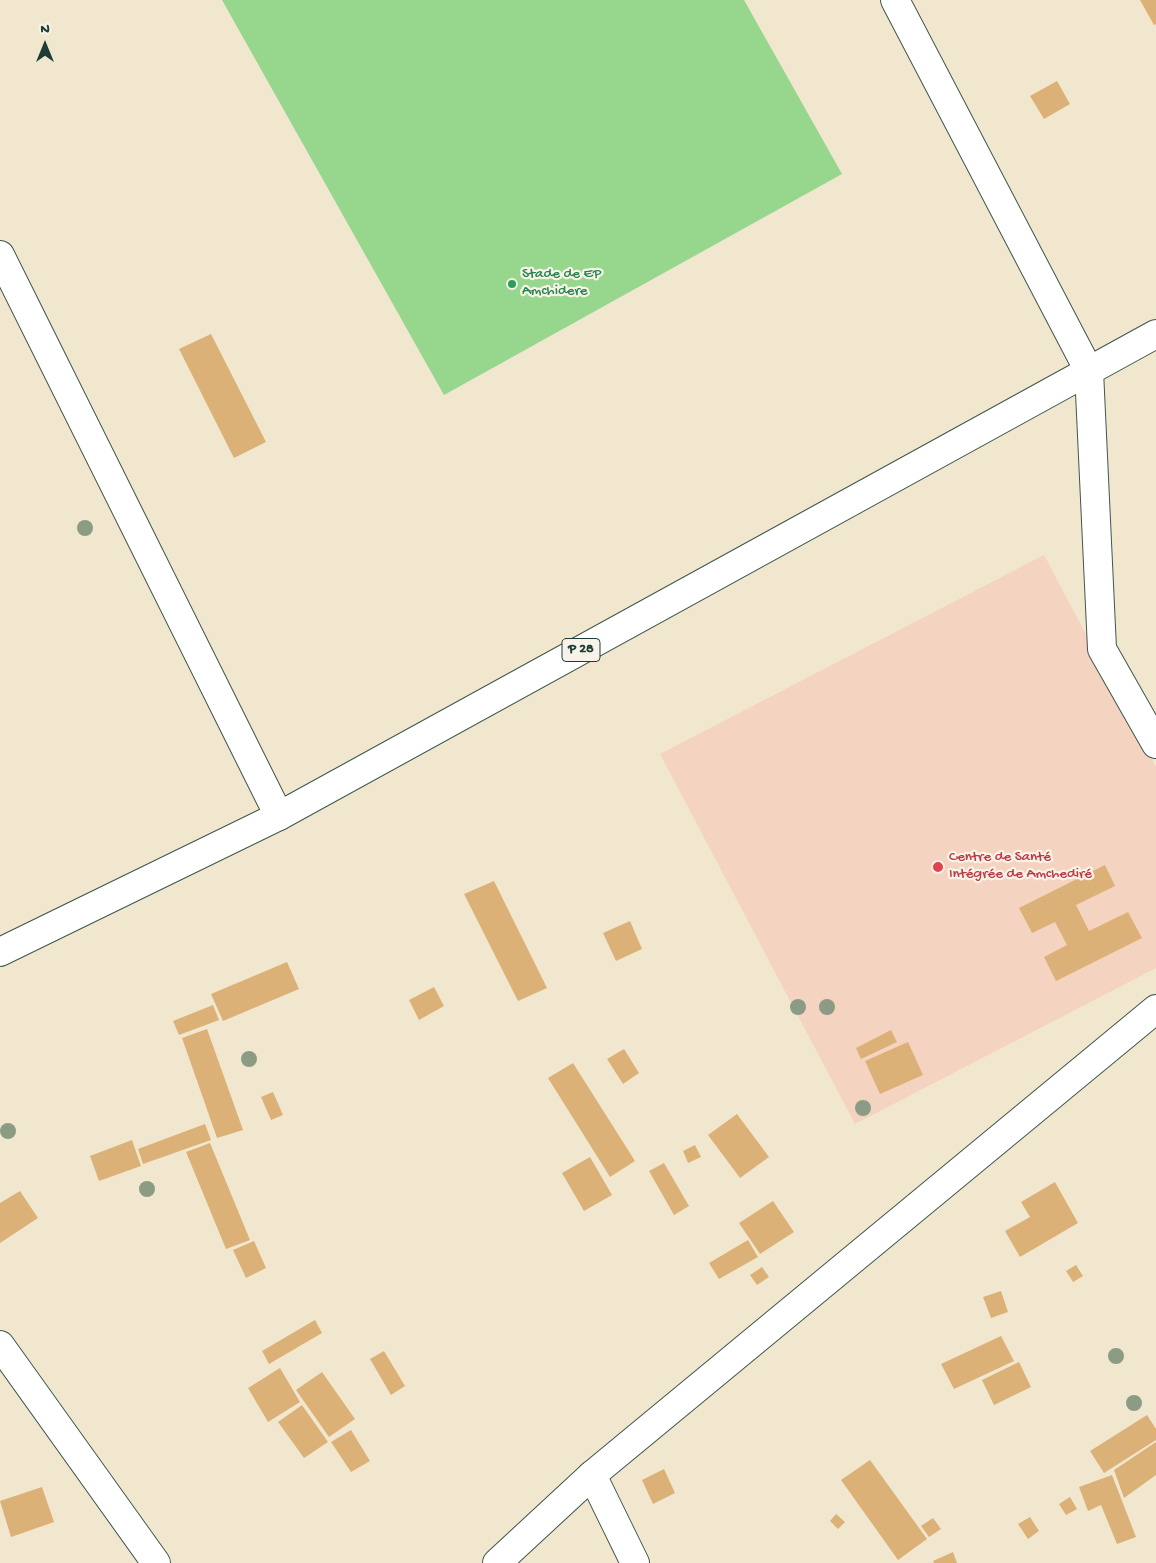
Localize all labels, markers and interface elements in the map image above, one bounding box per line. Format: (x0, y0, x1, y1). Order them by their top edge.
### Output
north arrow (20, 20, 70, 70)
text: N (40, 21, 50, 38)
place label: Stade de EP Amchidere (522, 266, 601, 301)
marker: Stade de EP Amchidere (506, 278, 518, 290)
road number: P 28 (562, 638, 600, 662)
place label: Centre de Santé Intégrée de Amchediré (949, 849, 1092, 884)
marker: Centre de Santé Intégrée de Amchediré (931, 860, 945, 874)

